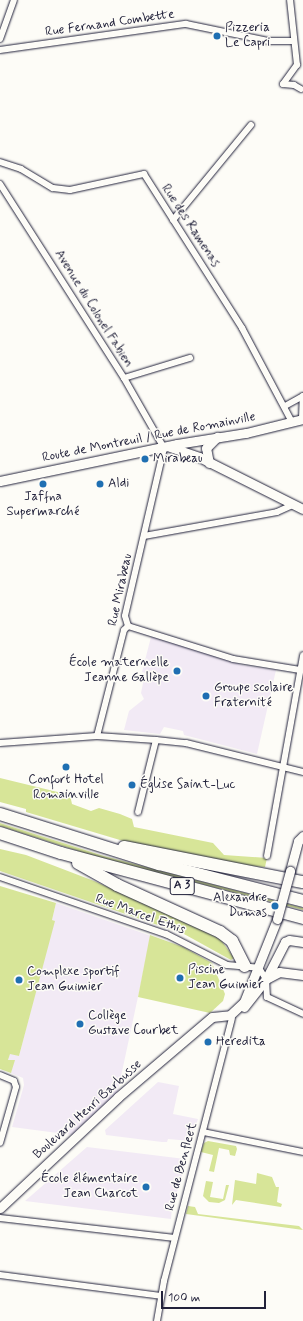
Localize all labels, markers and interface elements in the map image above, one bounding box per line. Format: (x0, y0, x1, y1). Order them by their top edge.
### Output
street label: Rue Fernand Combette (43, 7, 177, 41)
place label: Pizzeria Le Capri (225, 21, 274, 52)
marker: Pizzeria Le Capri (212, 31, 222, 41)
street label: Rue des Ramenas (156, 180, 224, 272)
street label: Avenue du Colonel Fabien (48, 243, 138, 375)
street label: Route de Montreuil / Rue de Romainville (39, 409, 259, 467)
place label: Mirabeau (153, 451, 202, 467)
marker: Mirabeau (140, 454, 150, 464)
place label: Aldi (108, 476, 129, 492)
marker: Jaffna Supermarché (38, 479, 48, 489)
marker: Aldi (95, 479, 105, 489)
place label: Jaffna Supermarché (7, 490, 79, 521)
street label: Rue Mirabeau (106, 553, 136, 627)
place label: École maternelle Jeanne Gallèpe (80, 656, 169, 687)
marker: École maternelle Jeanne Gallèpe (172, 666, 182, 676)
place label: Groupe scolaire Fraternité (214, 681, 294, 712)
marker: Groupe scolaire Fraternité (201, 691, 211, 701)
marker: Confort Hotel Romainville (61, 762, 71, 772)
place label: Confort Hotel Romainville (30, 773, 102, 804)
place label: Église Saint-Luc (140, 777, 232, 793)
marker: Église Saint-Luc (127, 780, 137, 790)
road number: A 3 (169, 876, 195, 896)
place label: Alexandre Dumas (213, 891, 267, 922)
street label: Rue Marcel Ethis (94, 892, 186, 938)
marker: Alexandre Dumas (270, 901, 280, 911)
place label: Piscine Jean Guimier (188, 963, 265, 994)
place label: Complexe sportif Jean Guimier (27, 965, 120, 996)
marker: Piscine Jean Guimier (175, 973, 185, 983)
marker: Complexe sportif Jean Guimier (14, 975, 24, 985)
place label: Collège Gustave Courbet (88, 1009, 179, 1040)
marker: Collège Gustave Courbet (75, 1019, 85, 1029)
place label: Heredita (216, 1034, 266, 1050)
marker: Heredita (203, 1037, 213, 1047)
street label: Boulevard Henri Barbusse (31, 1058, 145, 1162)
street label: Rue de Benfleet (163, 1122, 201, 1212)
place label: École élémentaire Jean Charcot (41, 1172, 138, 1203)
marker: École élémentaire Jean Charcot (141, 1182, 151, 1192)
scale bar (163, 1283, 268, 1309)
text: 100 m (168, 1290, 200, 1306)

